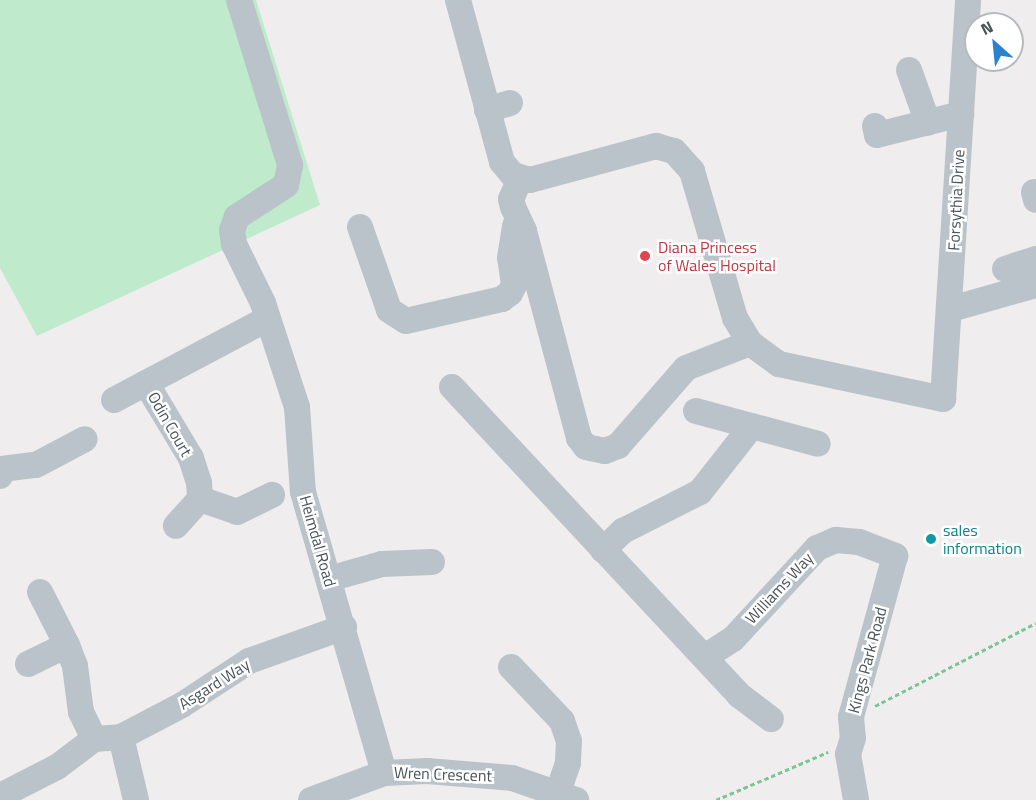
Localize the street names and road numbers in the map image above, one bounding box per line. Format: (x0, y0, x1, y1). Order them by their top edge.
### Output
street label: Forsythia Drive (944, 149, 968, 251)
street label: Odin Court (144, 388, 196, 460)
street label: Heimdal Road (296, 493, 340, 589)
street label: Williams Way (741, 548, 817, 628)
street label: Kings Park Road (844, 605, 890, 715)
street label: Asgard Way (175, 655, 253, 713)
street label: Wren Crescent (394, 763, 492, 785)

